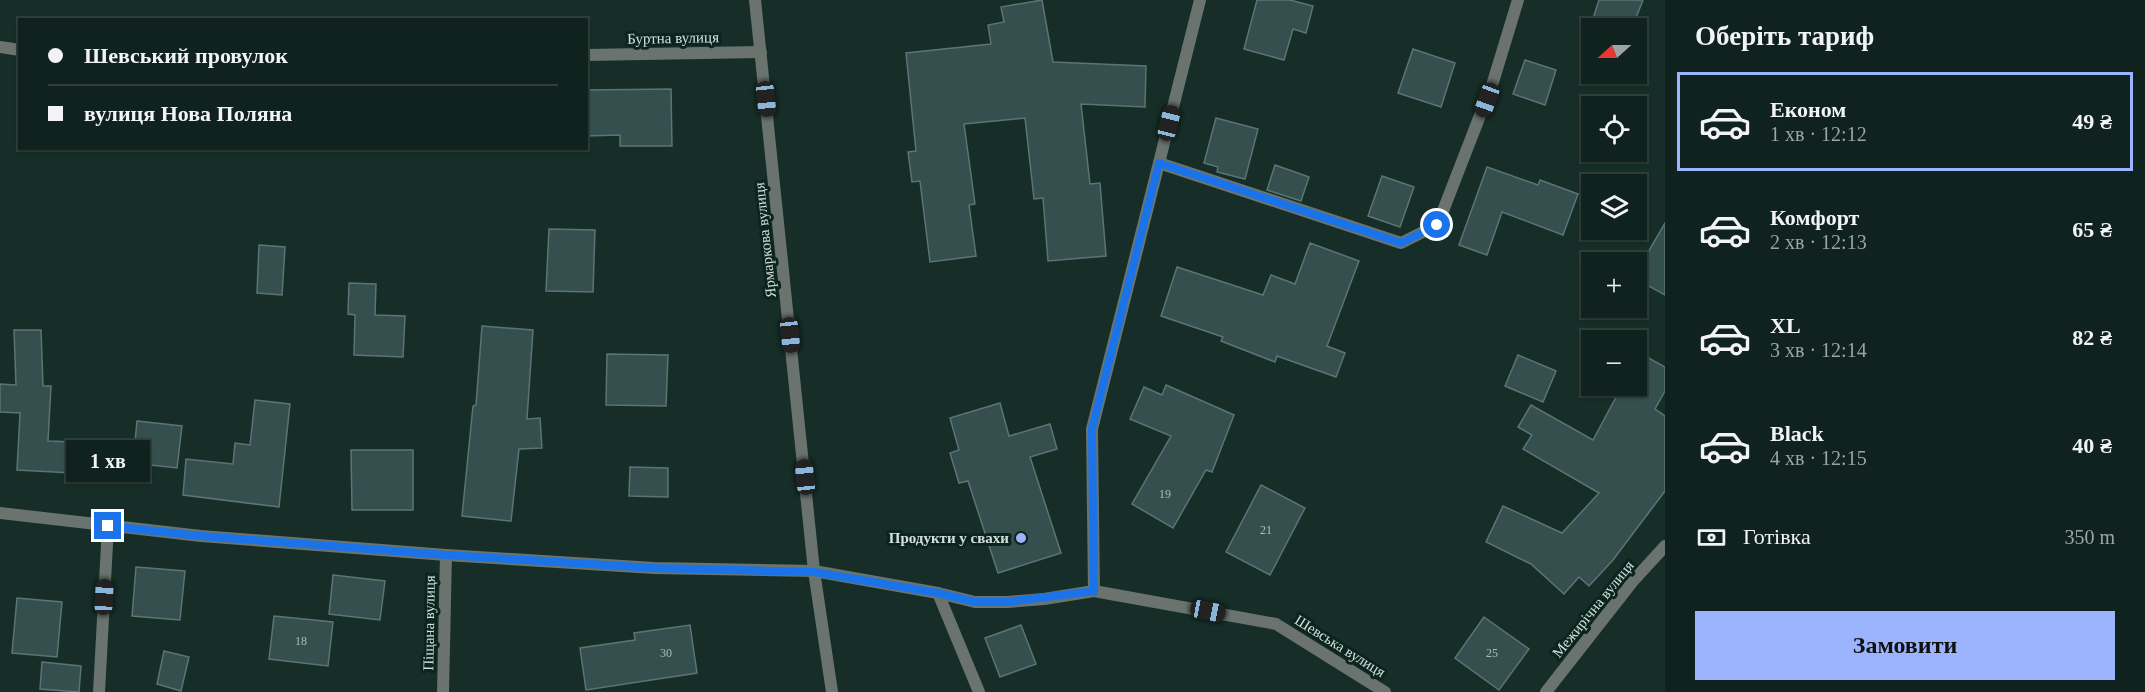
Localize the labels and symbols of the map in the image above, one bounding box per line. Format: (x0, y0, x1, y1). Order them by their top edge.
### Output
north arrow (1581, 18, 1647, 84)
street label: Буртна вулиця (627, 29, 719, 47)
car (755, 80, 777, 118)
car (1472, 80, 1502, 120)
car (1156, 103, 1182, 143)
street label: Ярмаркова вулиця (751, 181, 779, 299)
route start (1423, 211, 1450, 238)
car (779, 316, 801, 354)
callout: 1 хв (66, 439, 150, 481)
car (794, 458, 816, 496)
house number: 19 (1159, 487, 1171, 501)
route end (94, 512, 121, 539)
house number: 21 (1260, 523, 1272, 537)
place label: Продукти у свахи (889, 530, 1009, 546)
marker: Продукти у свахи (1014, 531, 1028, 545)
street label: Межирічна вулиця (1549, 557, 1637, 661)
street label: Піщана вулиця (420, 575, 438, 671)
car (94, 579, 114, 615)
car (1189, 599, 1227, 623)
street label: Шевська вулиця (1292, 612, 1388, 680)
house number: 18 (295, 634, 307, 648)
house number: 30 (660, 646, 672, 660)
house number: 25 (1486, 646, 1498, 660)

